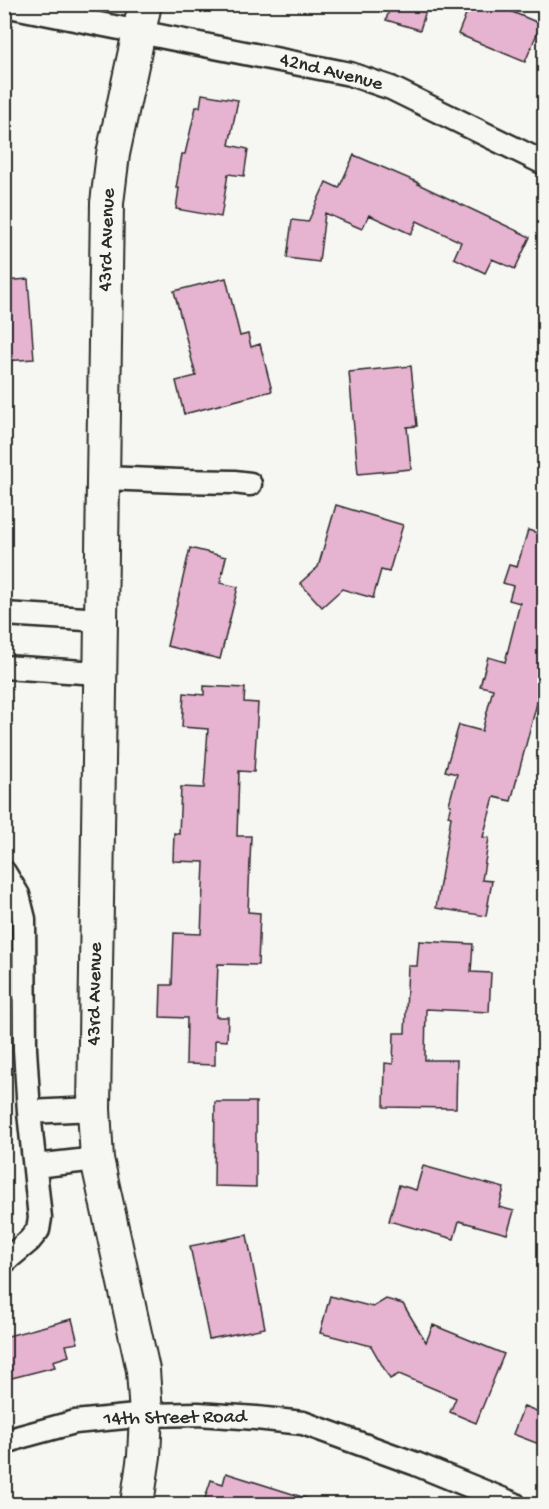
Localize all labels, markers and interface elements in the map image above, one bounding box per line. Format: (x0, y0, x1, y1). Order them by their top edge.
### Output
street label: 42nd Avenue (277, 49, 386, 97)
street label: 43rd Avenue (95, 187, 121, 292)
street label: 43rd Avenue (84, 941, 108, 1046)
street label: 14th Street Road (102, 1406, 249, 1432)

